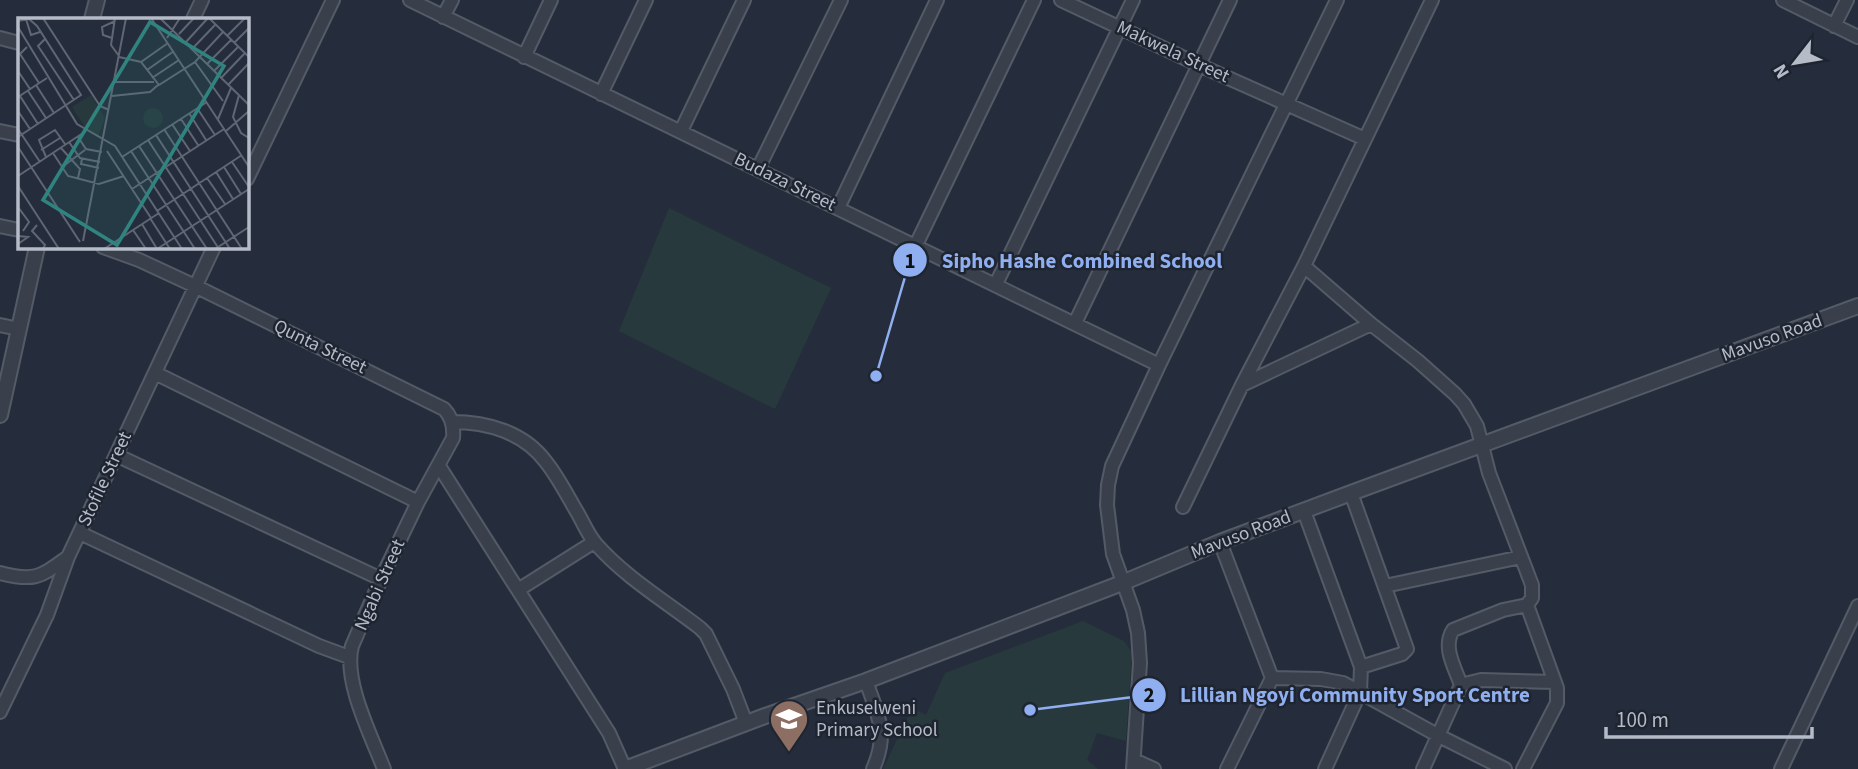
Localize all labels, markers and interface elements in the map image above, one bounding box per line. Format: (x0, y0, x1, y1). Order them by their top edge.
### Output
street label: Makwela Street (1112, 14, 1234, 90)
inset map (18, 18, 248, 248)
north arrow (1760, 28, 1830, 98)
text: N (1767, 59, 1797, 83)
street label: Budaza Street (730, 146, 841, 219)
callout: Sipho Hashe Combined School (893, 239, 1236, 281)
text: 1 (904, 246, 916, 276)
text: Sipho Hashe Combined School (942, 246, 1222, 276)
street label: Mavuso Road (1718, 307, 1826, 369)
street label: Qunta Street (269, 313, 372, 381)
street label: Stofile Street (71, 427, 139, 531)
street label: Mavuso Road (1187, 504, 1295, 566)
street label: Ngabi Street (348, 534, 412, 635)
callout: Lillian Ngoyi Community Sport Centre (1131, 674, 1544, 716)
text: 2 (1143, 680, 1155, 710)
text: Lillian Ngoyi Community Sport Centre (1180, 680, 1530, 710)
place label: Enkuselweni Primary School (816, 695, 938, 744)
scale bar (1606, 696, 1812, 740)
school or university icon: Enkuselweni Primary School (768, 698, 810, 753)
text: 100 m (1616, 705, 1669, 735)

